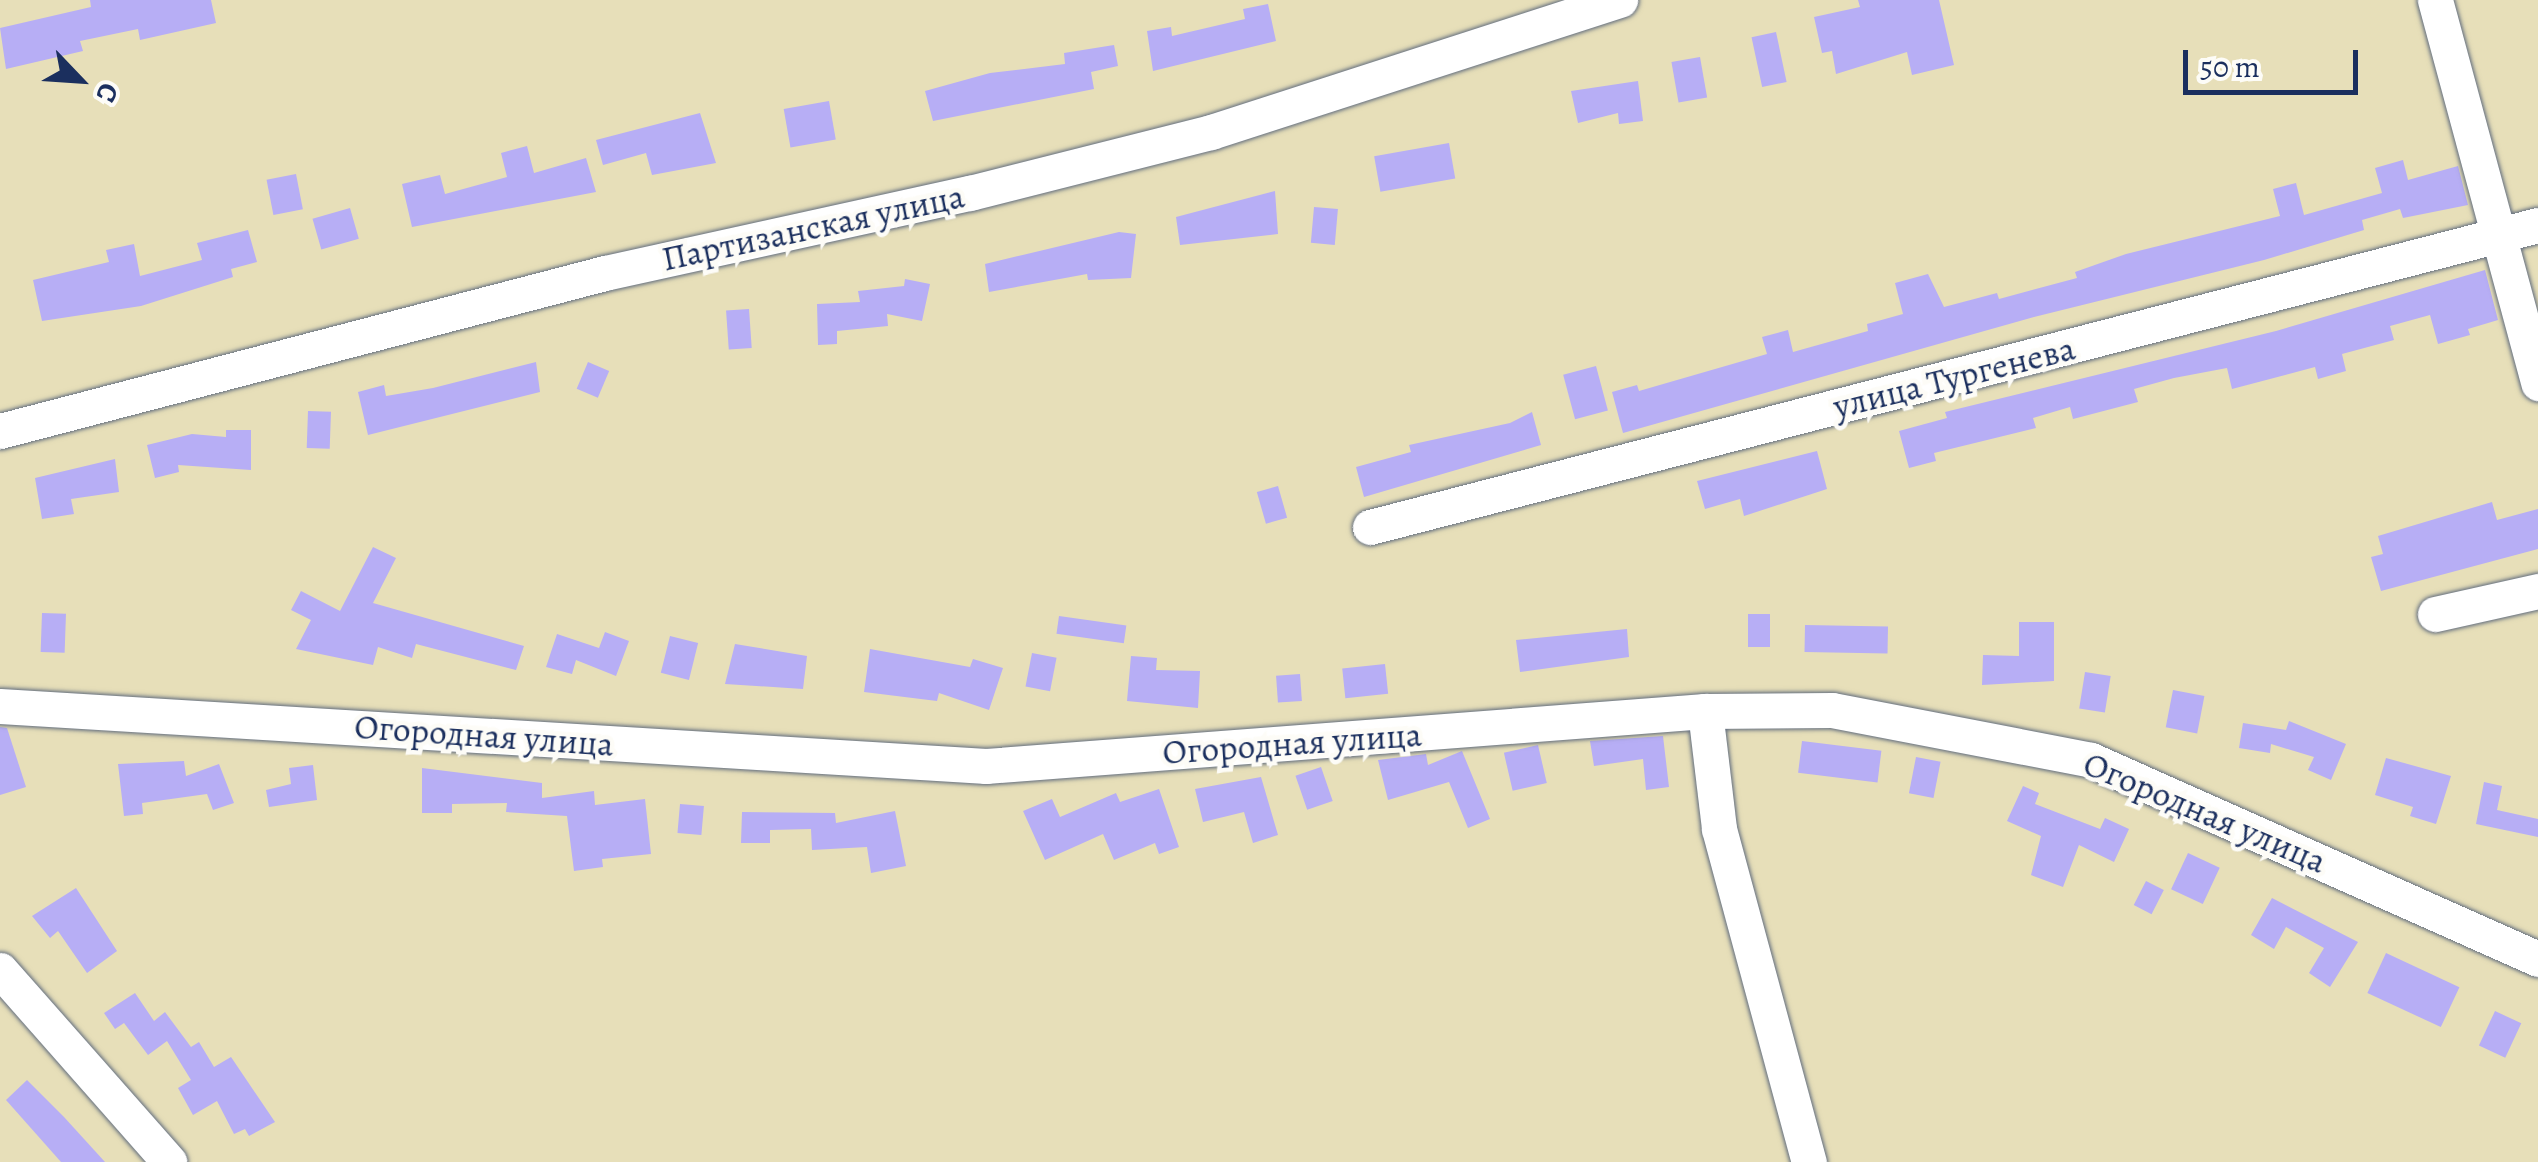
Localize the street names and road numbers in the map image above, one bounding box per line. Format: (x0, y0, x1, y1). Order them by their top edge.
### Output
street label: Партизанская улица (658, 174, 968, 280)
street label: улица Тургенева (1829, 327, 2079, 427)
street label: Огородная улица (353, 705, 615, 765)
street label: Огородная улица (1161, 713, 1423, 773)
street label: Огородная улица (2077, 742, 2333, 882)

